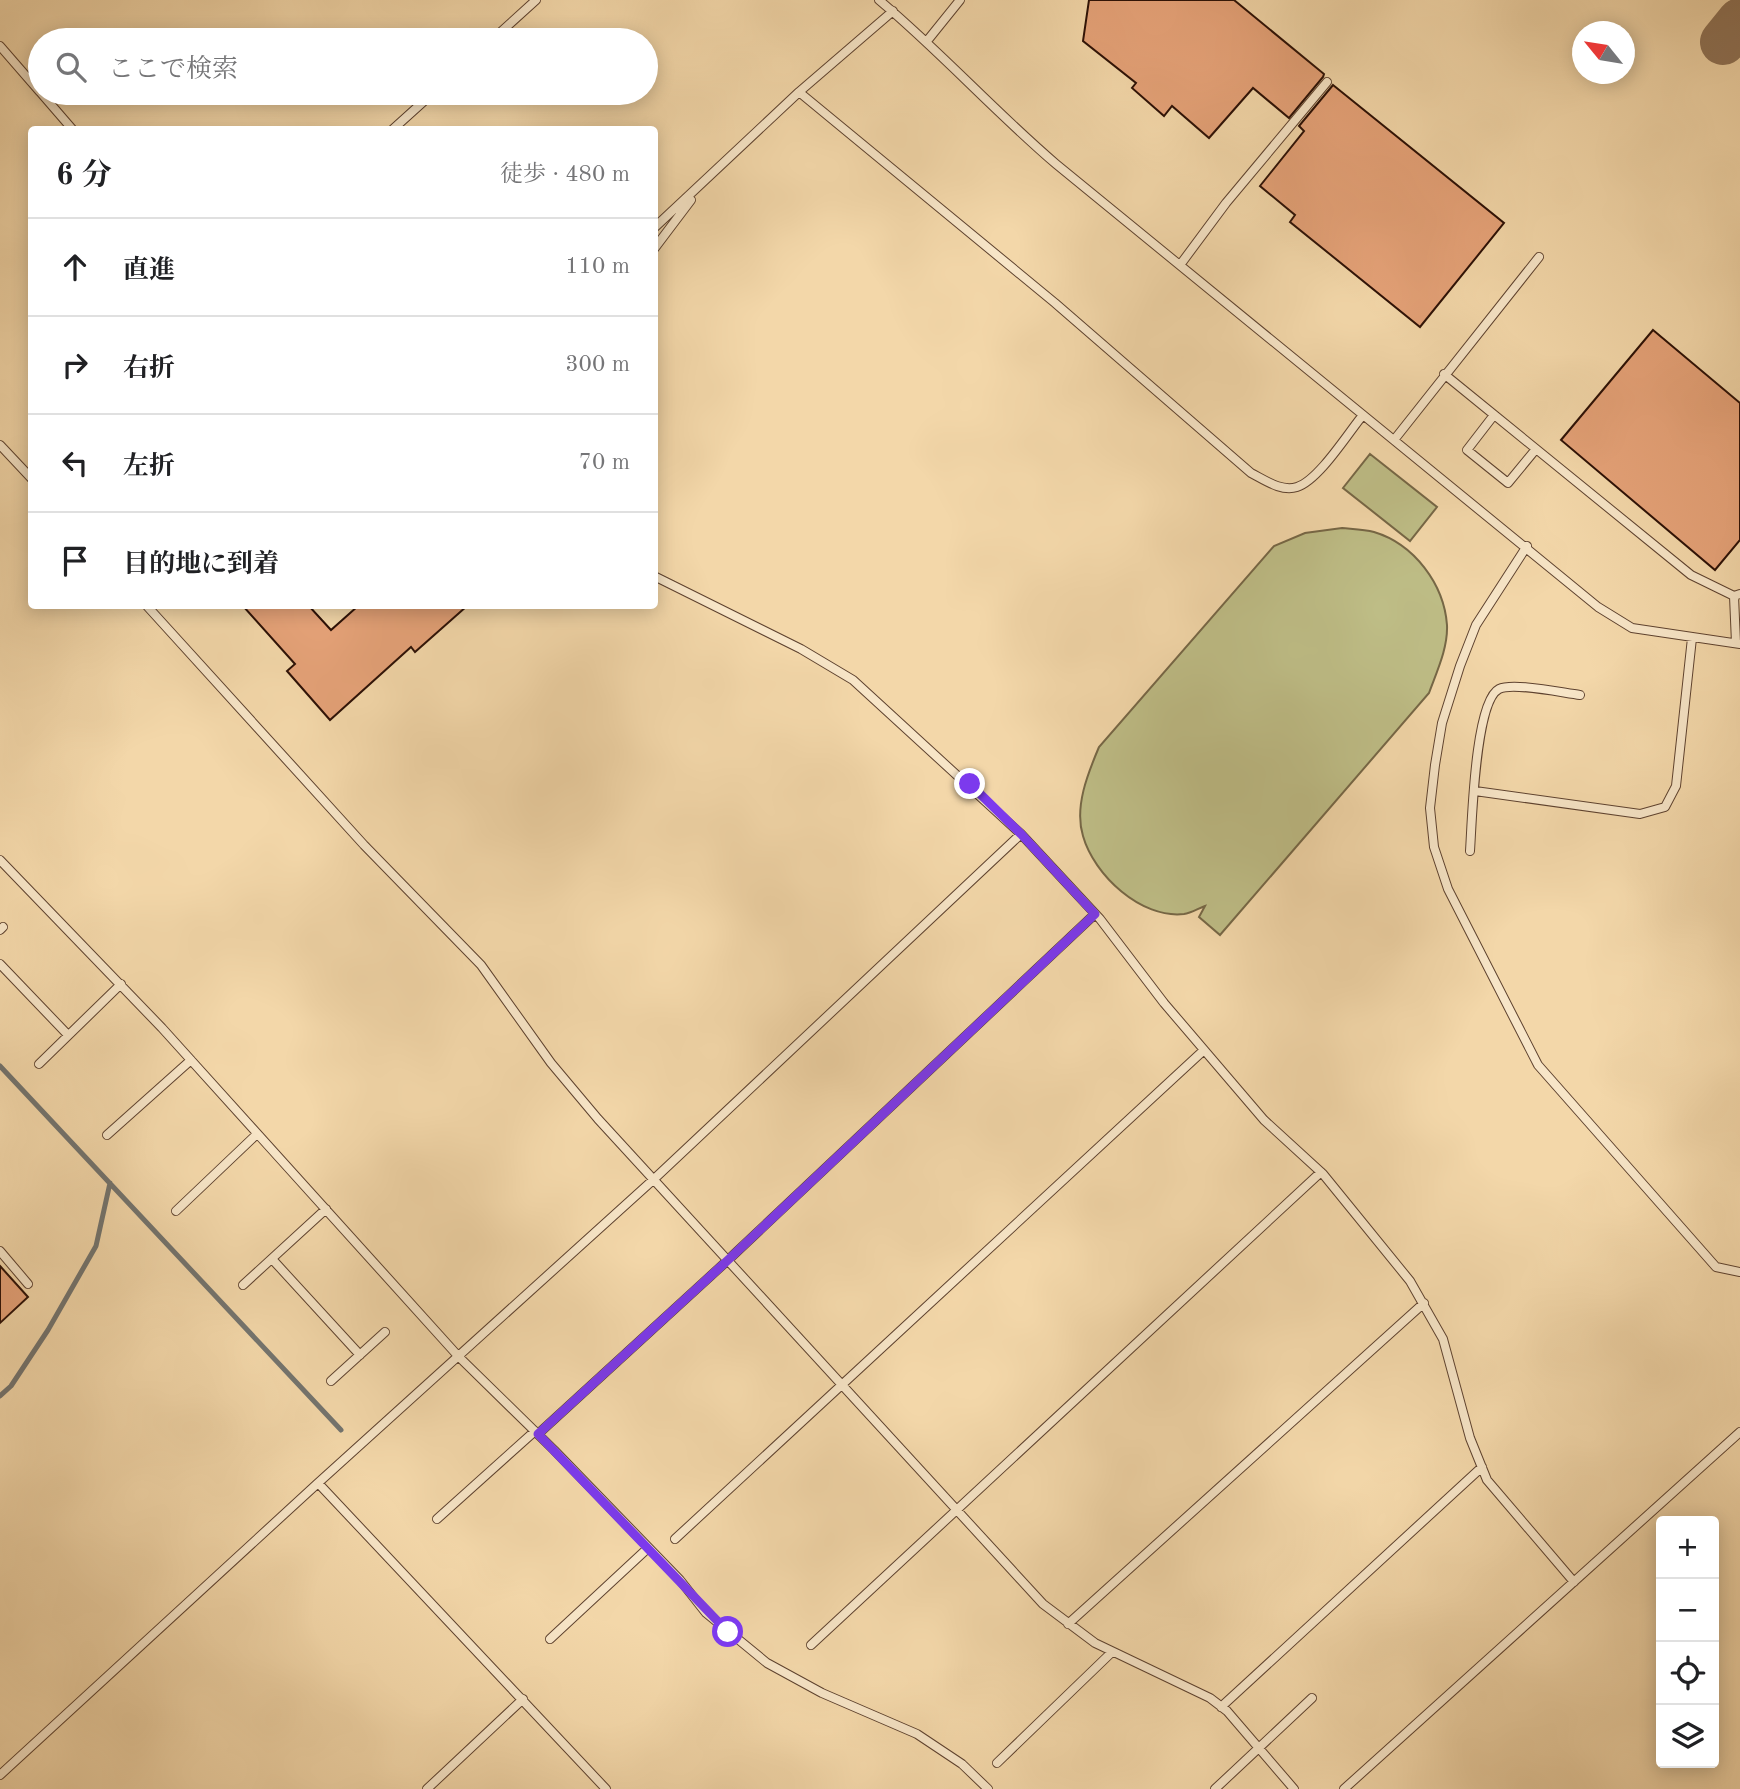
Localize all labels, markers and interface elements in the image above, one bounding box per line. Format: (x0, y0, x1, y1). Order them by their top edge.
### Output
north arrow (1572, 21, 1635, 84)
search box (28, 28, 658, 105)
icon: search (52, 48, 90, 86)
text: ここで検索 (108, 57, 238, 83)
text: 6 分 (56, 161, 112, 191)
text: 徒歩 · 480 m (500, 163, 630, 186)
icon: ahead (56, 248, 94, 286)
text: 110 m (565, 255, 630, 278)
text: 直進 (123, 258, 175, 284)
icon: right (56, 346, 94, 384)
text: 300 m (565, 353, 630, 376)
text: 右折 (123, 356, 175, 382)
icon: left (56, 444, 94, 482)
text: 70 m (579, 451, 630, 474)
text: 左折 (123, 454, 175, 480)
icon: arrive (56, 542, 94, 580)
text: 目的地に到着 (123, 552, 279, 578)
route end (954, 768, 985, 799)
map controls (1656, 1516, 1719, 1768)
button: + (1656, 1516, 1719, 1579)
button: − (1656, 1579, 1719, 1642)
route start (712, 1616, 743, 1647)
button: locate (1656, 1642, 1719, 1705)
button: layers (1656, 1705, 1719, 1768)

